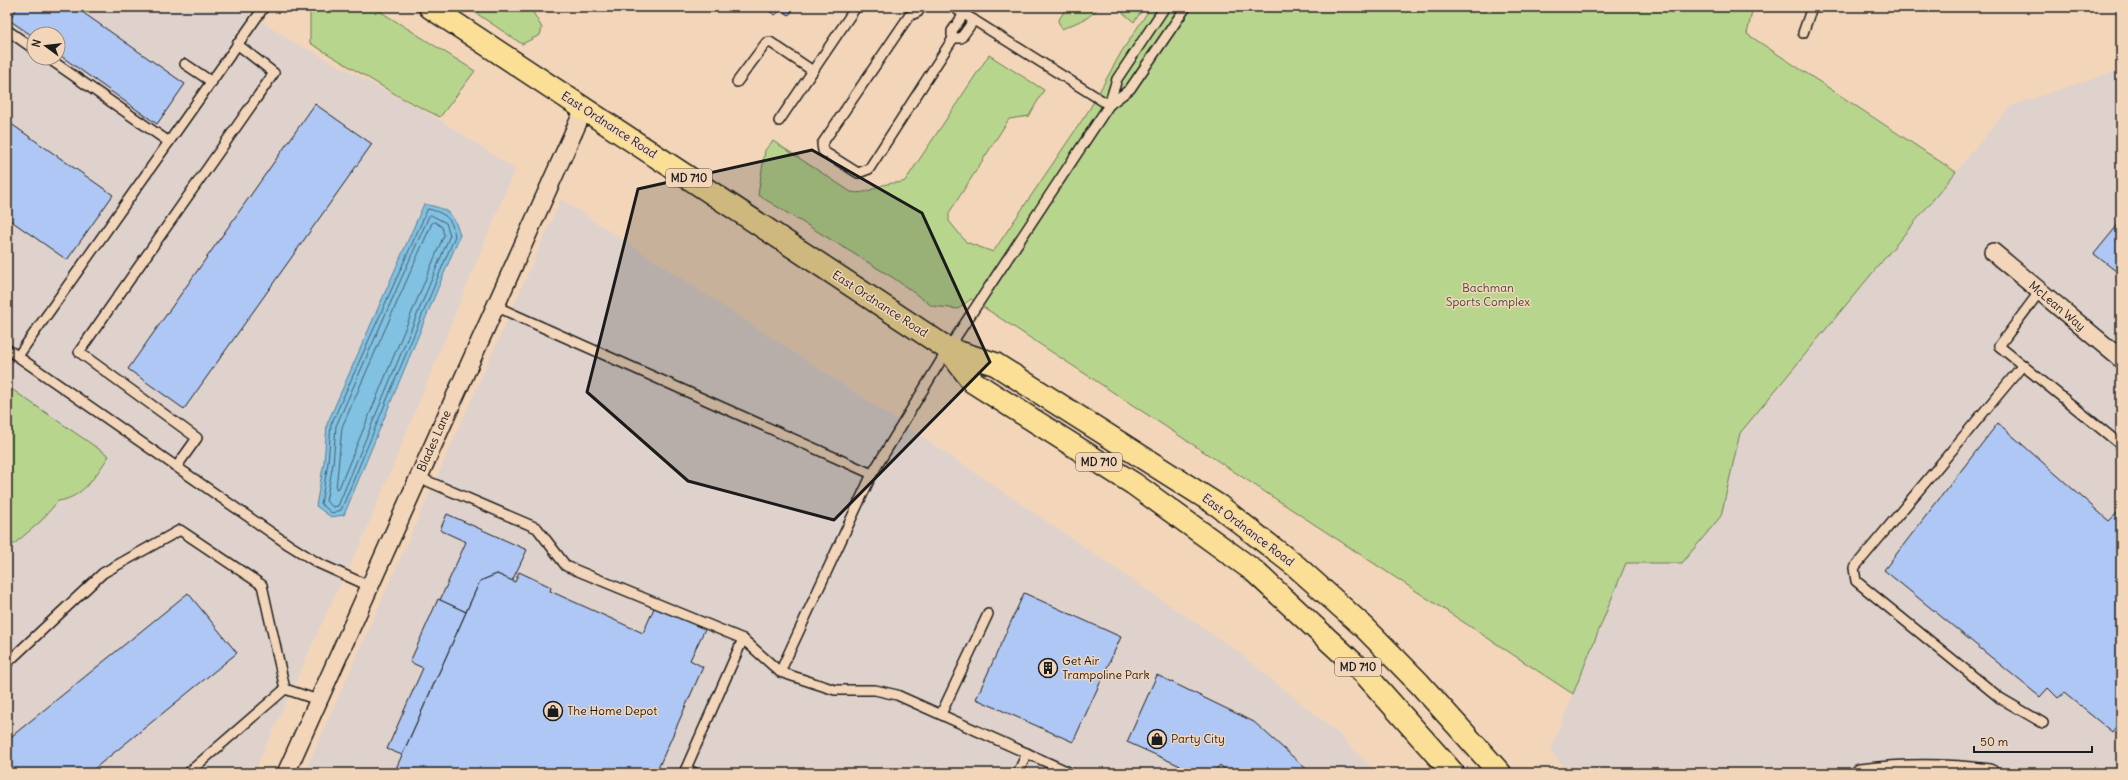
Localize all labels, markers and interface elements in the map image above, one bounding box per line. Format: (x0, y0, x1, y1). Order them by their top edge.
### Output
north arrow (26, 26, 66, 66)
text: N (29, 38, 44, 49)
street label: East Ordnance Road (559, 88, 660, 161)
road number: MD 710 (666, 169, 712, 187)
street label: East Ordnance Road (830, 267, 931, 340)
street label: McLean Way (2026, 278, 2089, 334)
park label: Bachman Sports Complex (1446, 280, 1530, 309)
street label: Blades Lane (413, 408, 454, 474)
road number: MD 710 (1076, 453, 1122, 471)
street label: East Ordnance Road (1199, 490, 1297, 569)
place label: Get Air Trampoline Park (1062, 653, 1150, 682)
building icon: Get Air Trampoline Park (1037, 657, 1059, 679)
road number: MD 710 (1335, 658, 1381, 676)
shop icon: The Home Depot (542, 700, 564, 722)
place label: The Home Depot (567, 703, 657, 718)
shop icon: Party City (1146, 728, 1168, 750)
scale bar (1974, 728, 2092, 754)
place label: Party City (1171, 731, 1225, 746)
text: 50 m (1980, 734, 2009, 749)

